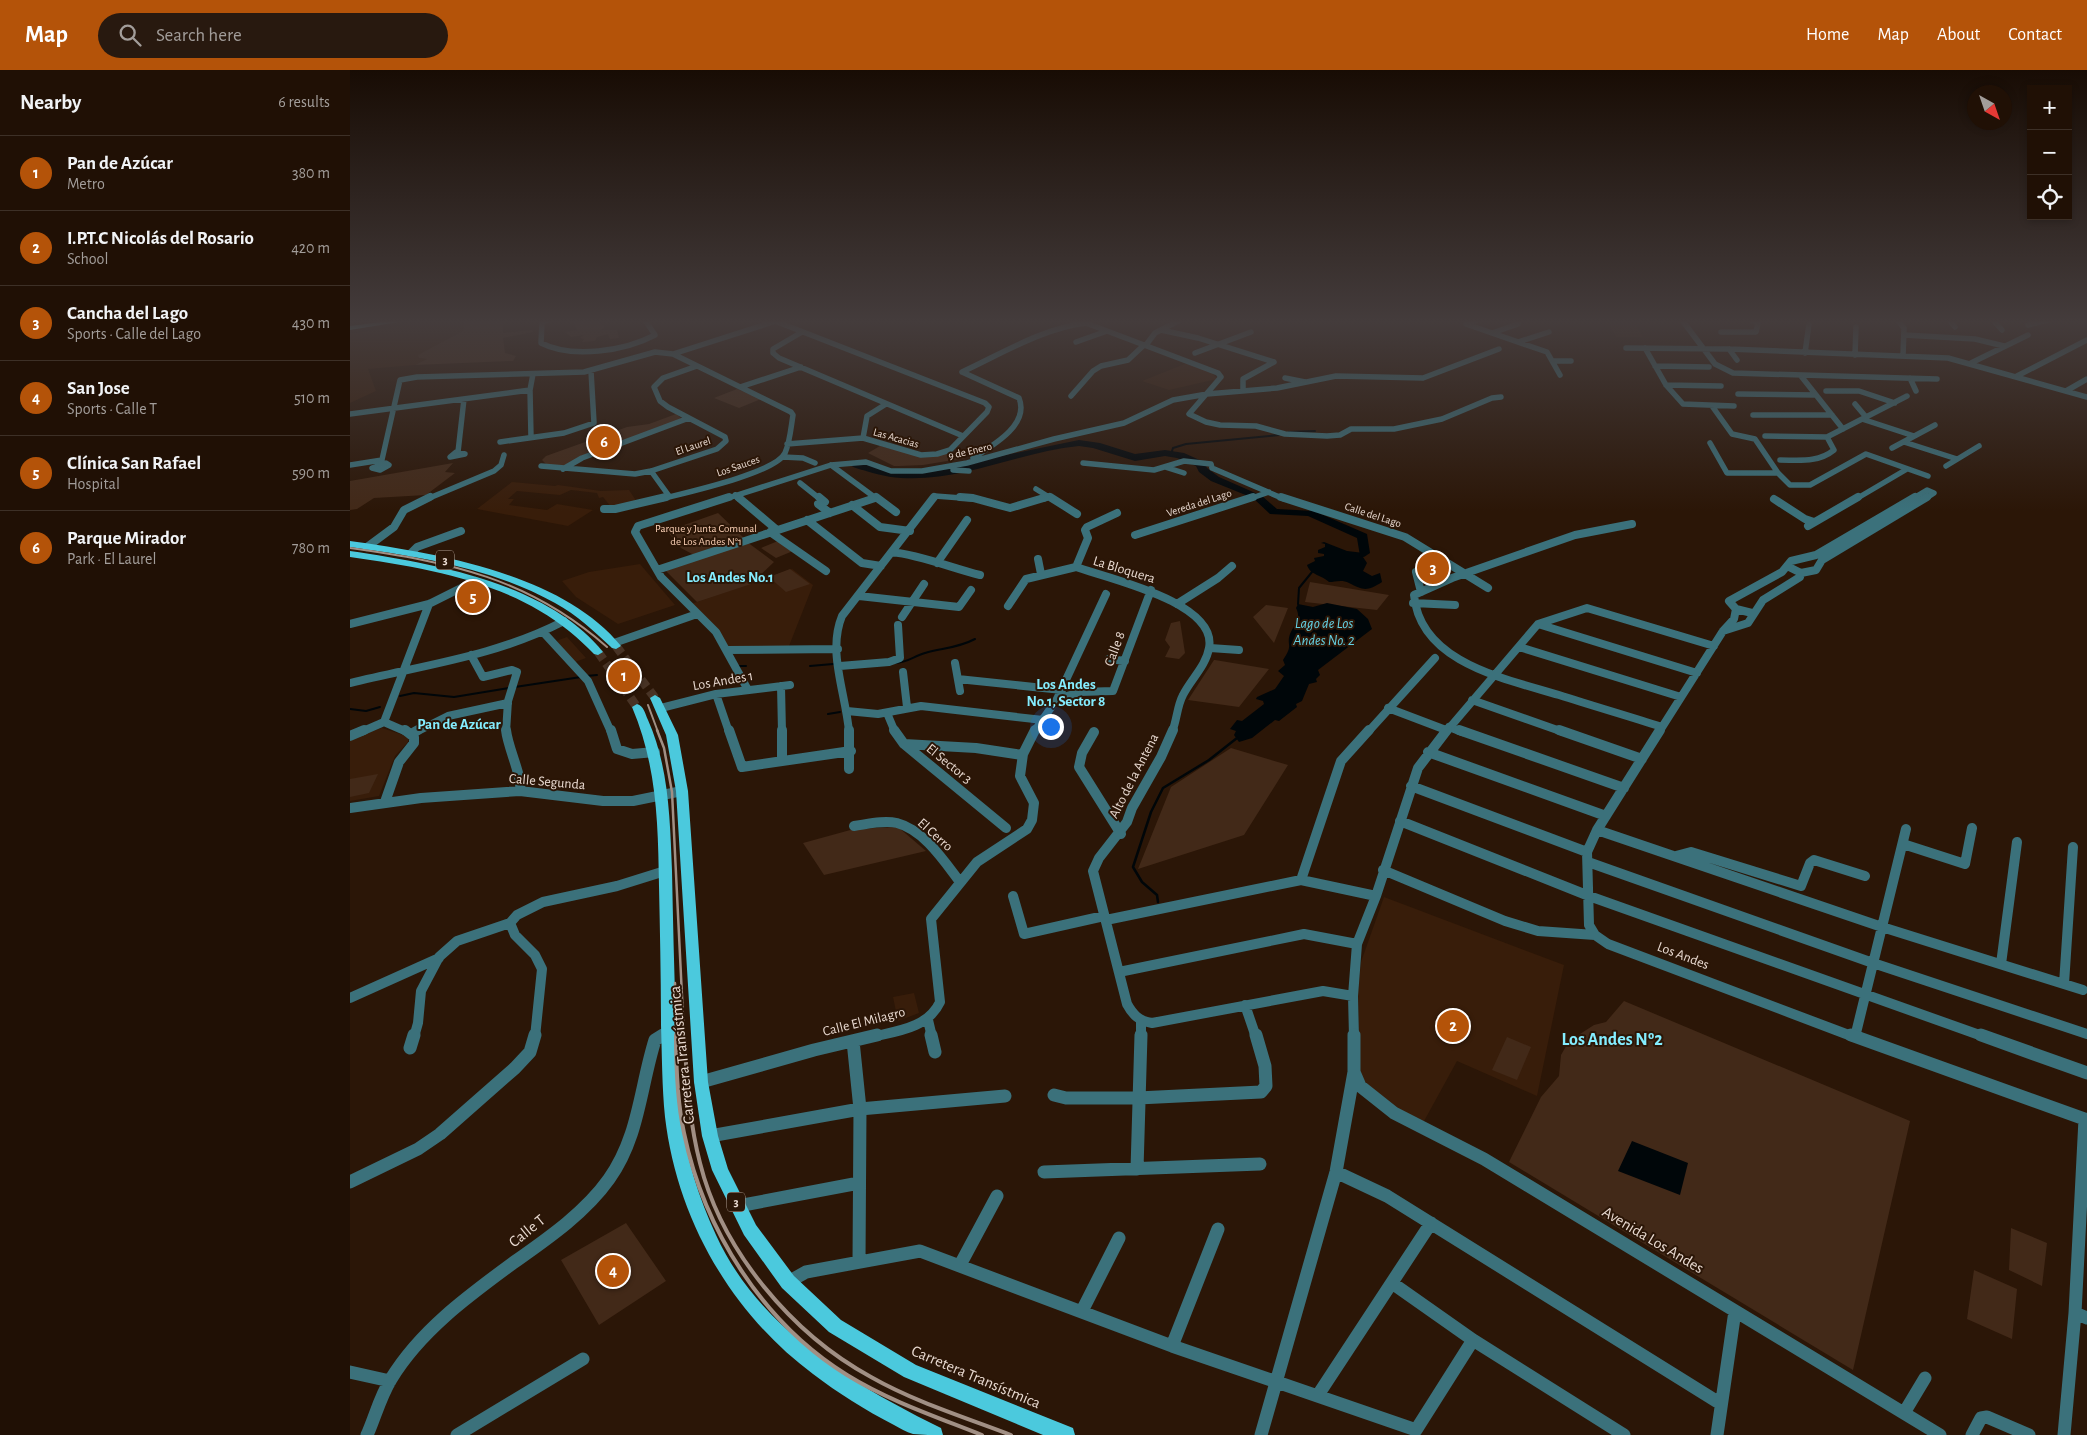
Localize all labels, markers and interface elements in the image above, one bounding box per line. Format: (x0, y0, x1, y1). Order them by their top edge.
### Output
search box (98, 13, 448, 58)
icon: search (116, 21, 144, 49)
text: Map (25, 23, 68, 47)
text: Search here (156, 26, 242, 45)
text: Home (1806, 26, 1849, 44)
text: Map (1877, 26, 1909, 44)
text: About (1937, 26, 1980, 44)
text: Contact (2008, 26, 2062, 44)
north arrow (1967, 85, 2012, 130)
map controls (2027, 85, 2072, 220)
button: + (2027, 85, 2072, 130)
text: Nearby (20, 92, 81, 113)
text: 6 results (278, 94, 330, 110)
button: − (2027, 130, 2072, 175)
text: Pan de Azúcar (67, 154, 173, 173)
text: 1 (33, 165, 39, 181)
text: 380 m (292, 165, 330, 181)
button: locate (2027, 175, 2072, 220)
text: Metro (67, 176, 105, 192)
text: I.P.T.C Nicolás del Rosario (67, 229, 254, 248)
text: 2 (32, 240, 40, 256)
text: 420 m (291, 240, 330, 256)
text: School (67, 251, 108, 267)
text: Cancha del Lago (67, 304, 188, 323)
text: 3 (33, 315, 39, 331)
text: 430 m (292, 315, 330, 331)
text: Sports · Calle del Lago (67, 326, 201, 342)
text: San Jose (67, 379, 130, 398)
text: 4 (32, 390, 40, 406)
text: 510 m (294, 390, 330, 406)
text: Sports · Calle T (67, 401, 157, 417)
pin: 6 (588, 423, 620, 461)
street label: Las Acacias (872, 426, 920, 450)
street label: El Laurel (674, 435, 712, 457)
street label: 9 de Enero (947, 441, 993, 461)
text: Clínica San Rafael (67, 454, 201, 473)
street label: Los Sauces (715, 454, 761, 478)
text: 5 (33, 465, 39, 481)
text: 590 m (292, 465, 330, 481)
text: Hospital (67, 476, 120, 492)
street label: Vereda del Lago (1165, 487, 1233, 519)
street label: Calle del Lago (1343, 501, 1403, 529)
park label: Parque y Junta Comunal de Los Andes N°1 (655, 523, 757, 547)
text: Parque Mirador (67, 529, 186, 548)
text: 6 (32, 540, 40, 556)
text: 780 m (292, 540, 330, 556)
pin: 3 (1417, 549, 1449, 587)
road number: 3 (436, 550, 454, 570)
text: Park · El Laurel (67, 551, 156, 567)
street label: La Bloquera (1091, 554, 1157, 586)
district label: Los Andes No.1 (686, 570, 774, 585)
pin: 5 (457, 578, 489, 616)
water label: Lago de Los Andes No. 2 (1292, 616, 1355, 648)
street label: Calle 8 (1102, 630, 1128, 668)
pin: 1 (608, 657, 640, 695)
street label: Los Andes 1 (692, 669, 754, 693)
district label: Los Andes No.1, Sector 8 (1027, 677, 1105, 709)
your location (1038, 714, 1064, 740)
district label: Pan de Azúcar (417, 717, 502, 732)
street label: Alto de la Antena (1107, 731, 1162, 821)
street label: El Sector 3 (924, 741, 975, 787)
street label: Calle Segunda (508, 772, 586, 792)
street label: El Cerro (915, 816, 955, 854)
street label: Los Andes (1655, 940, 1711, 972)
street label: Carretera Transístmica (667, 985, 697, 1125)
street label: Calle El Milagro (821, 1005, 907, 1039)
pin: 2 (1437, 1007, 1469, 1045)
district label: Los Andes Nº2 (1561, 1031, 1663, 1049)
road number: 3 (727, 1192, 745, 1212)
street label: Avenida Los Andes (1600, 1204, 1707, 1277)
street label: Calle T (506, 1212, 548, 1250)
pin: 4 (597, 1252, 629, 1290)
street label: Carretera Transístmica (909, 1343, 1043, 1411)

